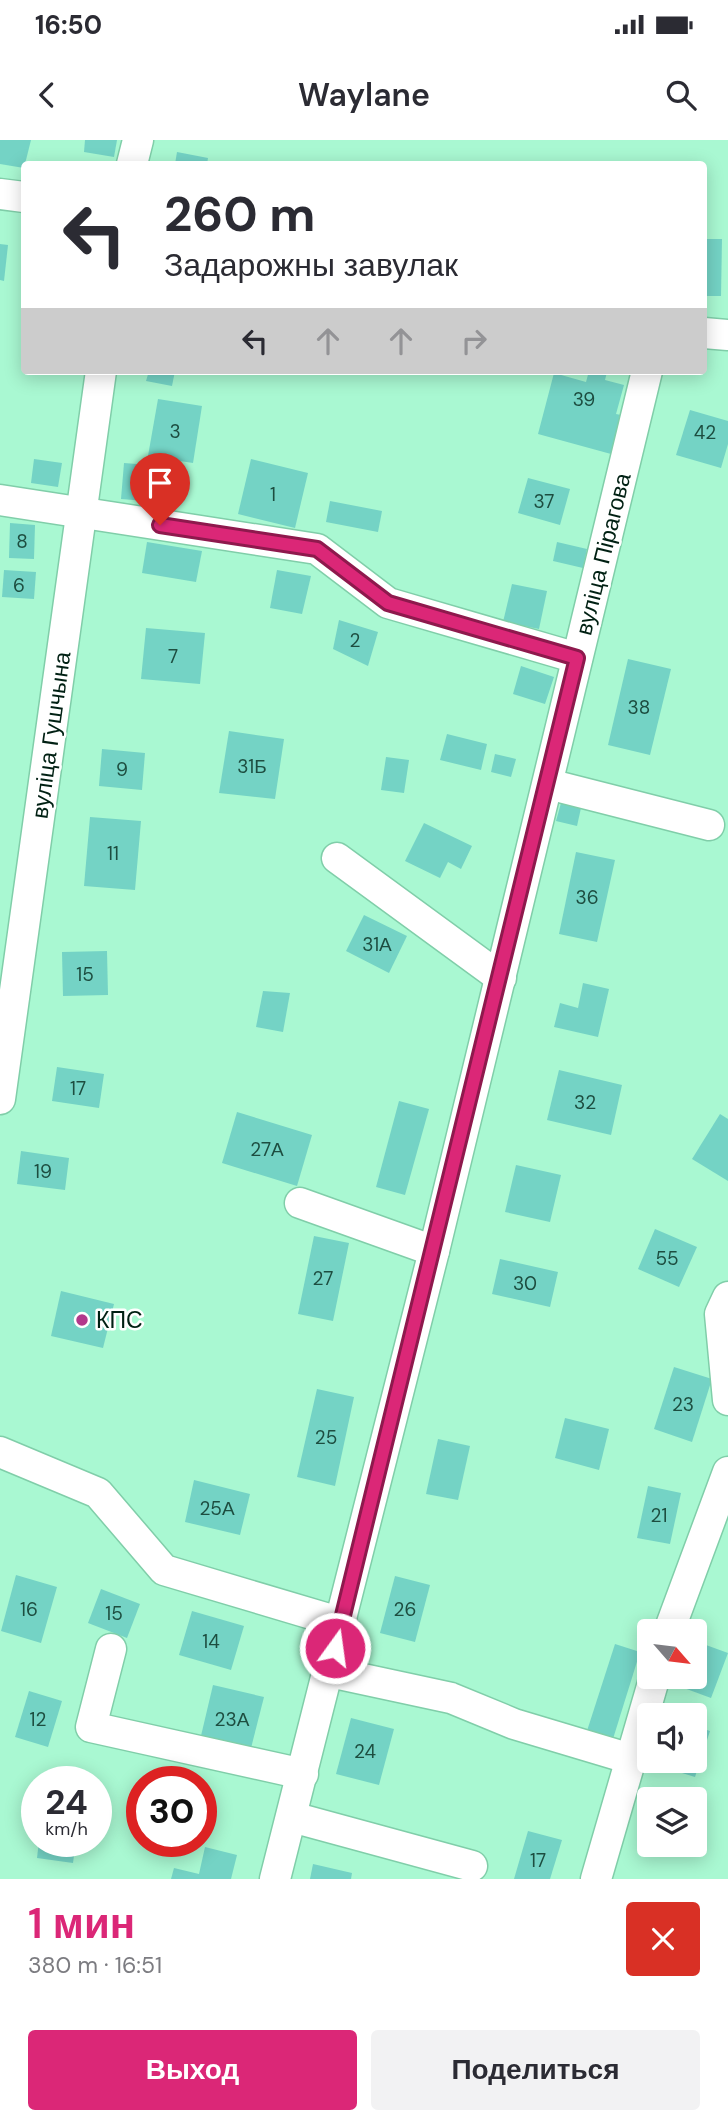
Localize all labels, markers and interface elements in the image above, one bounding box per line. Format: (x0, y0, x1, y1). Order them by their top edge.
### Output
text: 16:50 (35, 8, 102, 42)
text: Waylane (298, 74, 430, 116)
icon: back (28, 76, 66, 114)
icon: search (662, 76, 700, 114)
text: 260 m (164, 182, 315, 246)
icon: left (49, 189, 140, 280)
text: Задарожны завулак (164, 244, 458, 286)
icon: left (236, 322, 274, 360)
icon: ahead (309, 322, 347, 360)
icon: ahead (382, 322, 420, 360)
icon: right (455, 322, 493, 360)
house number: 39 (573, 387, 595, 412)
house number: 3 (169, 419, 181, 444)
house number: 42 (694, 420, 716, 445)
pin (130, 453, 190, 525)
icon: arrive (141, 464, 179, 502)
street label: вуліца Пірагова (568, 470, 638, 638)
house number: 1 (270, 482, 276, 507)
house number: 37 (533, 489, 555, 514)
house number: 8 (16, 529, 28, 554)
house number: 6 (13, 573, 25, 598)
house number: 2 (350, 628, 361, 653)
house number: 7 (168, 644, 178, 669)
street label: вуліца Гушчына (24, 649, 78, 820)
house number: 38 (628, 695, 650, 720)
house number: 31Б (237, 754, 267, 779)
house number: 9 (116, 757, 128, 782)
house number: 11 (107, 841, 119, 866)
house number: 36 (575, 885, 599, 910)
house number: 31А (362, 932, 392, 957)
house number: 15 (76, 962, 94, 987)
house number: 17 (70, 1076, 86, 1101)
house number: 32 (574, 1090, 596, 1115)
house number: 27А (250, 1137, 284, 1162)
house number: 19 (34, 1159, 52, 1184)
house number: 55 (655, 1246, 679, 1271)
house number: 27 (313, 1266, 333, 1291)
house number: 30 (513, 1271, 537, 1296)
place label: КПС (96, 1305, 143, 1335)
marker: КПС (74, 1312, 90, 1328)
house number: 23 (672, 1392, 694, 1417)
house number: 25 (315, 1425, 337, 1450)
house number: 25А (199, 1496, 235, 1521)
house number: 21 (651, 1503, 667, 1528)
house number: 16 (20, 1597, 38, 1622)
house number: 26 (394, 1597, 416, 1622)
house number: 15 (105, 1601, 123, 1626)
position arrow (298, 1611, 372, 1685)
north arrow (637, 1619, 707, 1689)
map controls (637, 1619, 707, 1857)
house number: 14 (202, 1629, 220, 1654)
button: sound (637, 1703, 707, 1773)
house number: 12 (30, 1707, 46, 1732)
house number: 23А (215, 1707, 250, 1732)
house number: 24 (354, 1739, 376, 1764)
speed limit sign: 30 (126, 1766, 217, 1857)
text: 24 (45, 1779, 88, 1825)
button: layers (637, 1787, 707, 1857)
text: km/h (45, 1817, 88, 1841)
house number: 17 (530, 1848, 546, 1873)
text: 1 мин (28, 1896, 135, 1951)
button: close (626, 1902, 700, 1976)
text: 380 m · 16:51 (28, 1950, 162, 1980)
button: Выход (28, 2030, 357, 2110)
button: Поделиться (371, 2030, 700, 2110)

